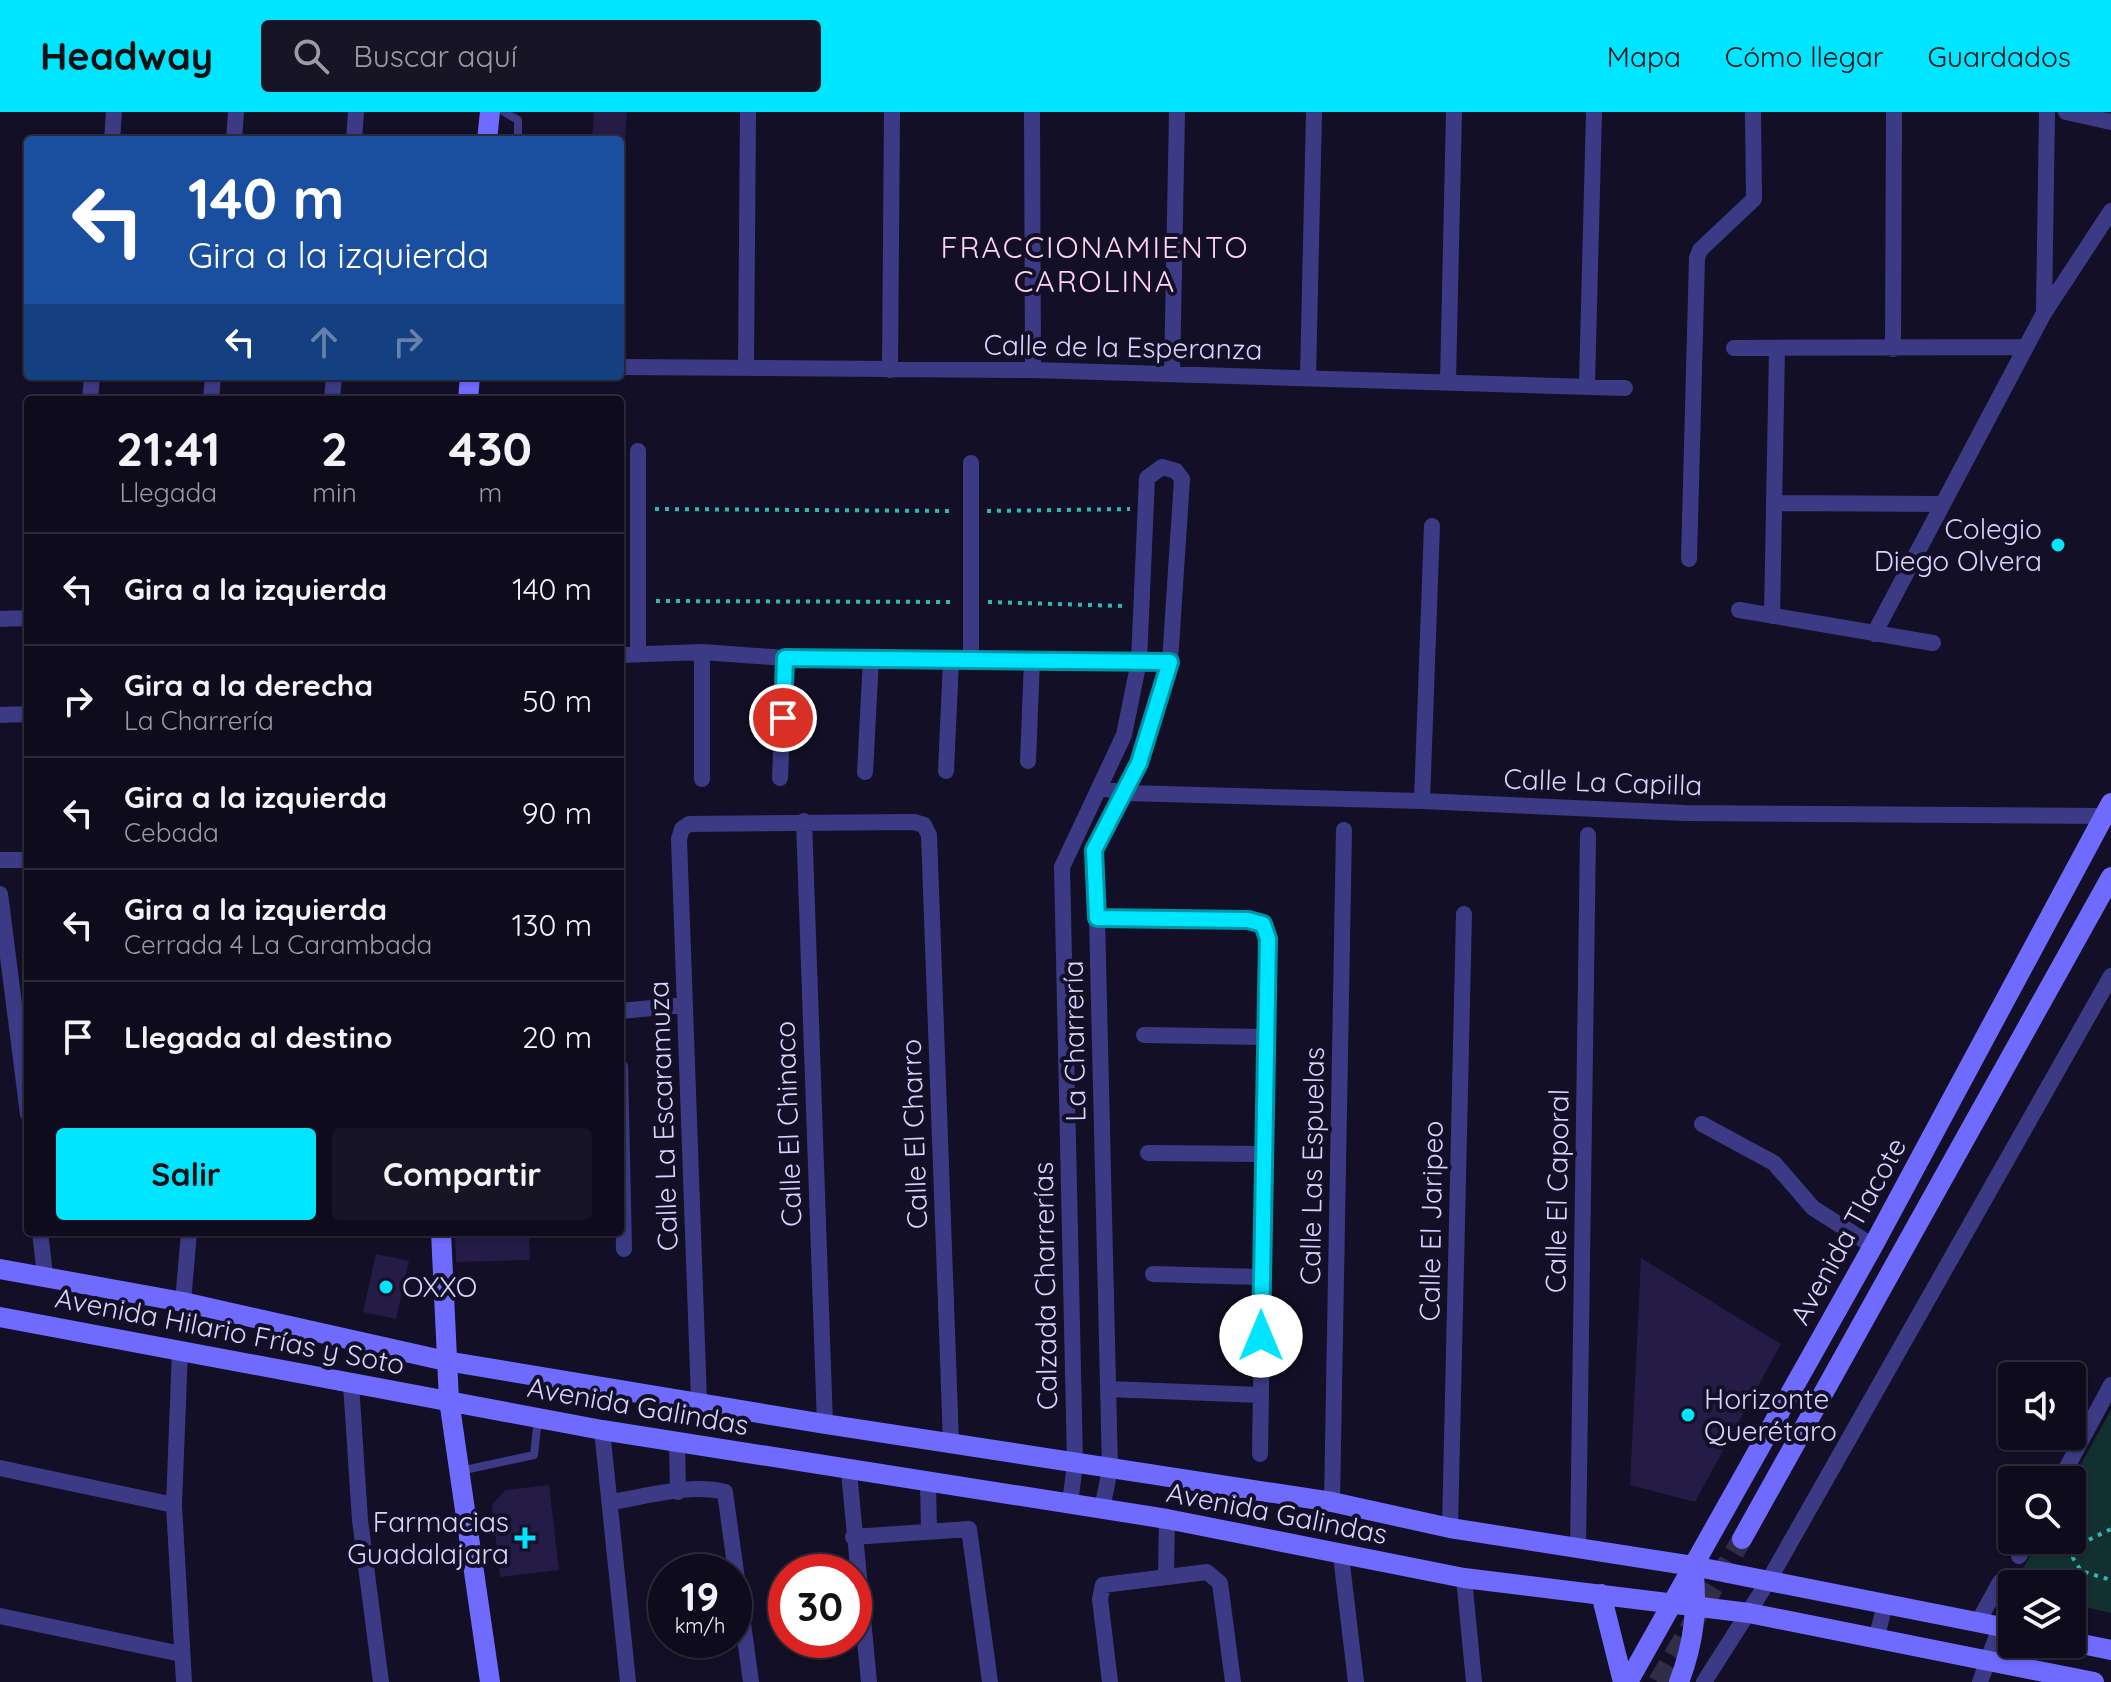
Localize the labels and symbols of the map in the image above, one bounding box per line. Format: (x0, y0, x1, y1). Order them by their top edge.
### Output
district label: FRACCIONAMIENTO CAROLINA (941, 228, 1249, 300)
street label: Calle de la Esperanza (983, 327, 1263, 366)
place label: Colegio Diego Olvera (1874, 511, 2042, 578)
marker: Colegio Diego Olvera (2049, 536, 2067, 554)
pin (749, 684, 817, 752)
street label: Calle La Capilla (1503, 761, 1703, 802)
street label: La Charrería (1055, 960, 1092, 1122)
street label: Calle La Escaramuza (640, 980, 685, 1252)
street label: Calle El Chinaco (766, 1020, 809, 1228)
street label: Calle El Charro (893, 1038, 934, 1230)
street label: Calle Las Espuelas (1292, 1047, 1331, 1285)
street label: Calle El Caporal (1537, 1089, 1576, 1293)
street label: Calle El Jaripeo (1411, 1120, 1450, 1322)
street label: Avenida Tlacote (1782, 1131, 1913, 1330)
street label: Calzada Charrerías (1025, 1161, 1064, 1411)
place label: OXXO (402, 1269, 477, 1304)
marker: OXXO (377, 1278, 395, 1296)
street label: Avenida Hilario Frías y Soto (52, 1279, 408, 1382)
position arrow (1219, 1294, 1303, 1378)
street label: Avenida Galindas (525, 1369, 751, 1442)
place label: Horizonte Querétaro (1704, 1381, 1837, 1448)
marker: Horizonte Querétaro (1679, 1406, 1697, 1424)
street label: Avenida Galindas (1164, 1474, 1390, 1551)
place label: Farmacias Guadalajara (347, 1504, 509, 1571)
marker: Farmacias Guadalajara (516, 1529, 534, 1547)
speed limit sign: 30 (768, 1554, 872, 1658)

